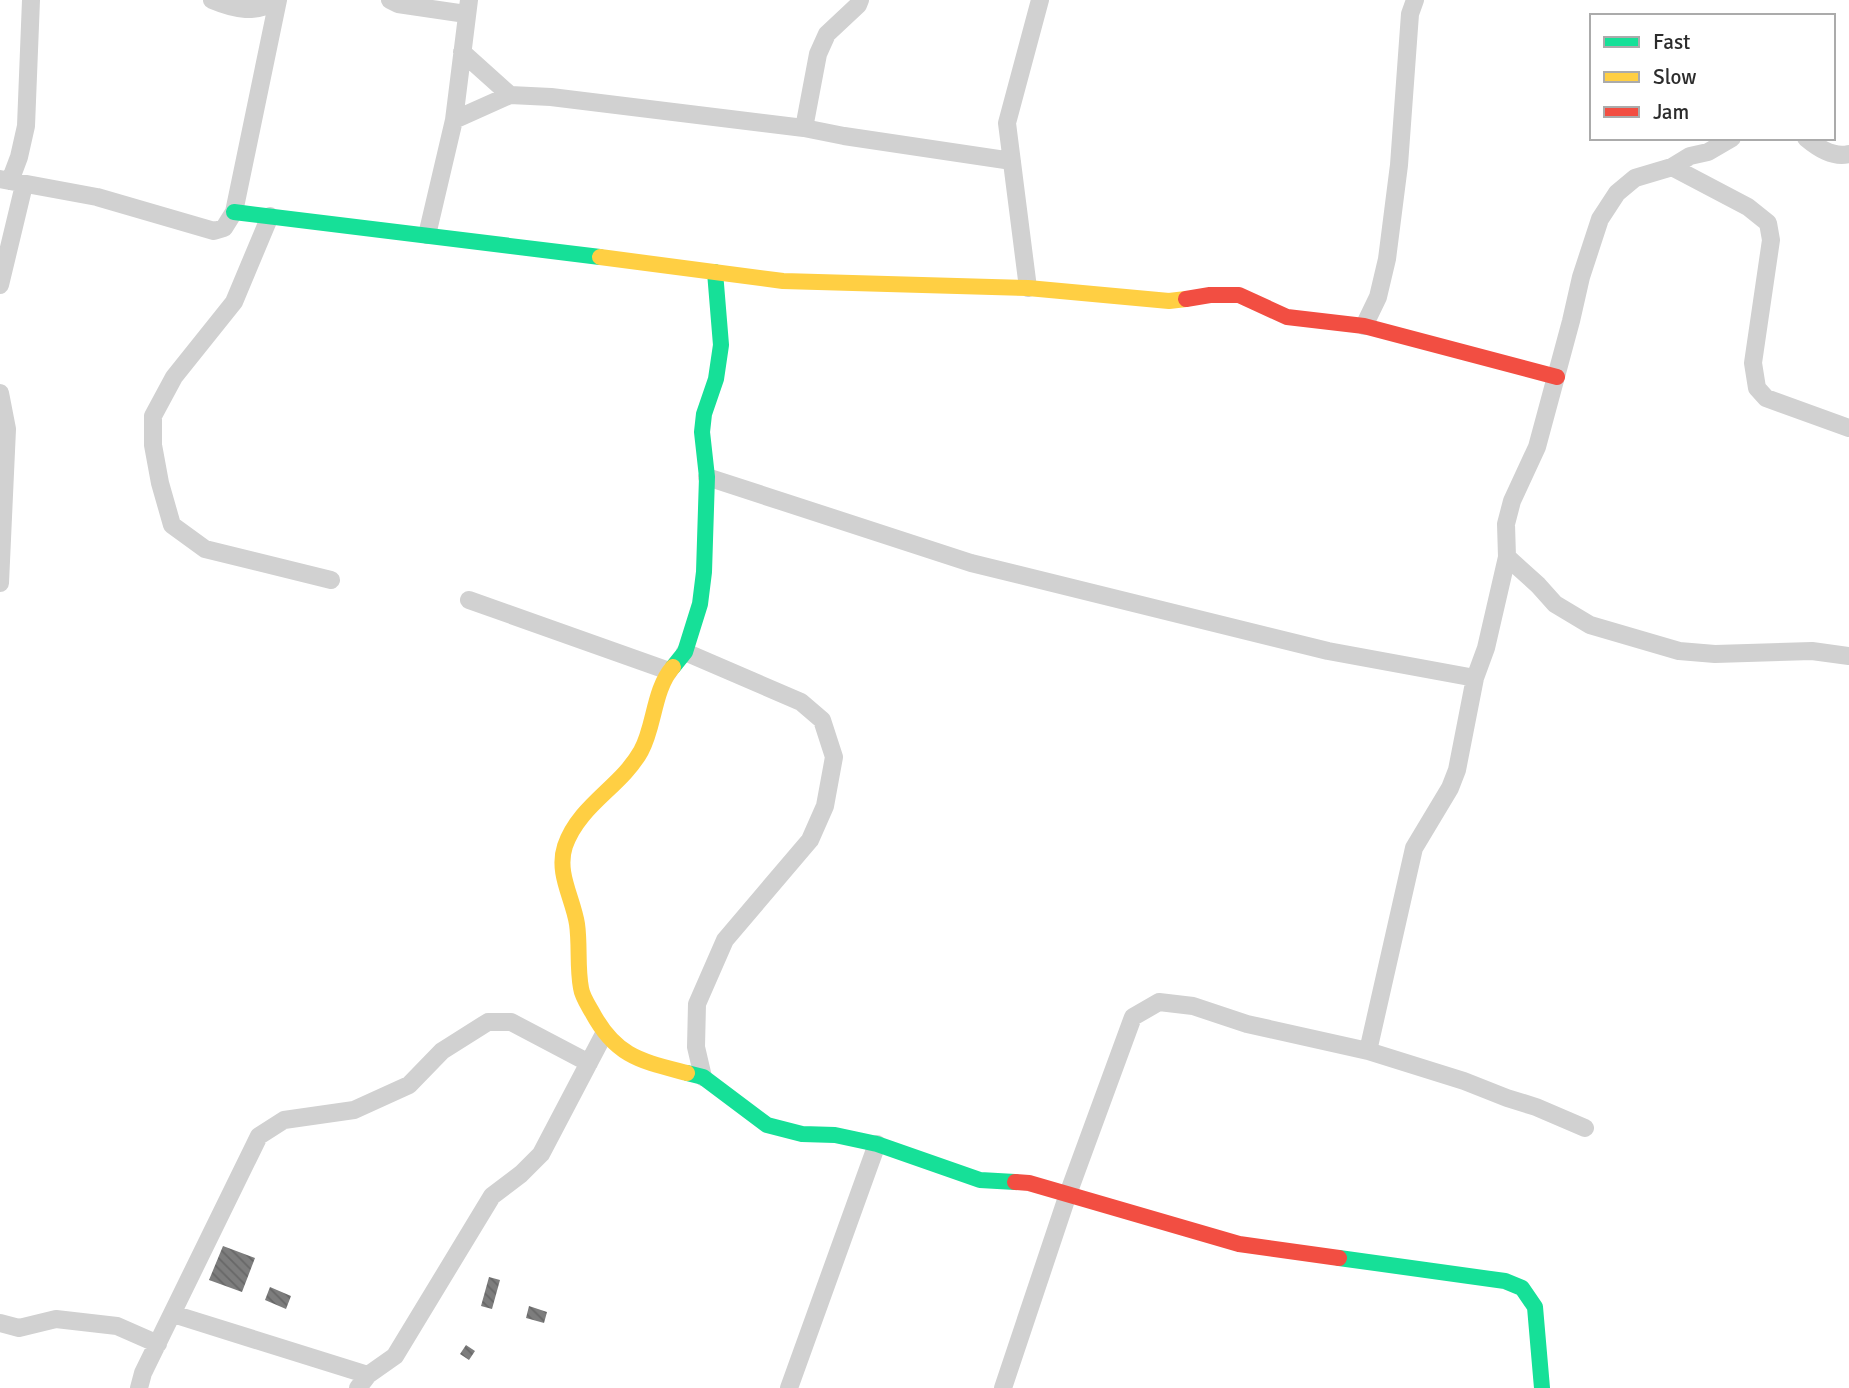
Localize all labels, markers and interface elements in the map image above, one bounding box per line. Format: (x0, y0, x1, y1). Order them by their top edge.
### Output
legend (1590, 14, 1835, 140)
text: Fast (1653, 29, 1690, 55)
text: Slow (1653, 64, 1697, 90)
text: Jam (1653, 99, 1689, 125)

